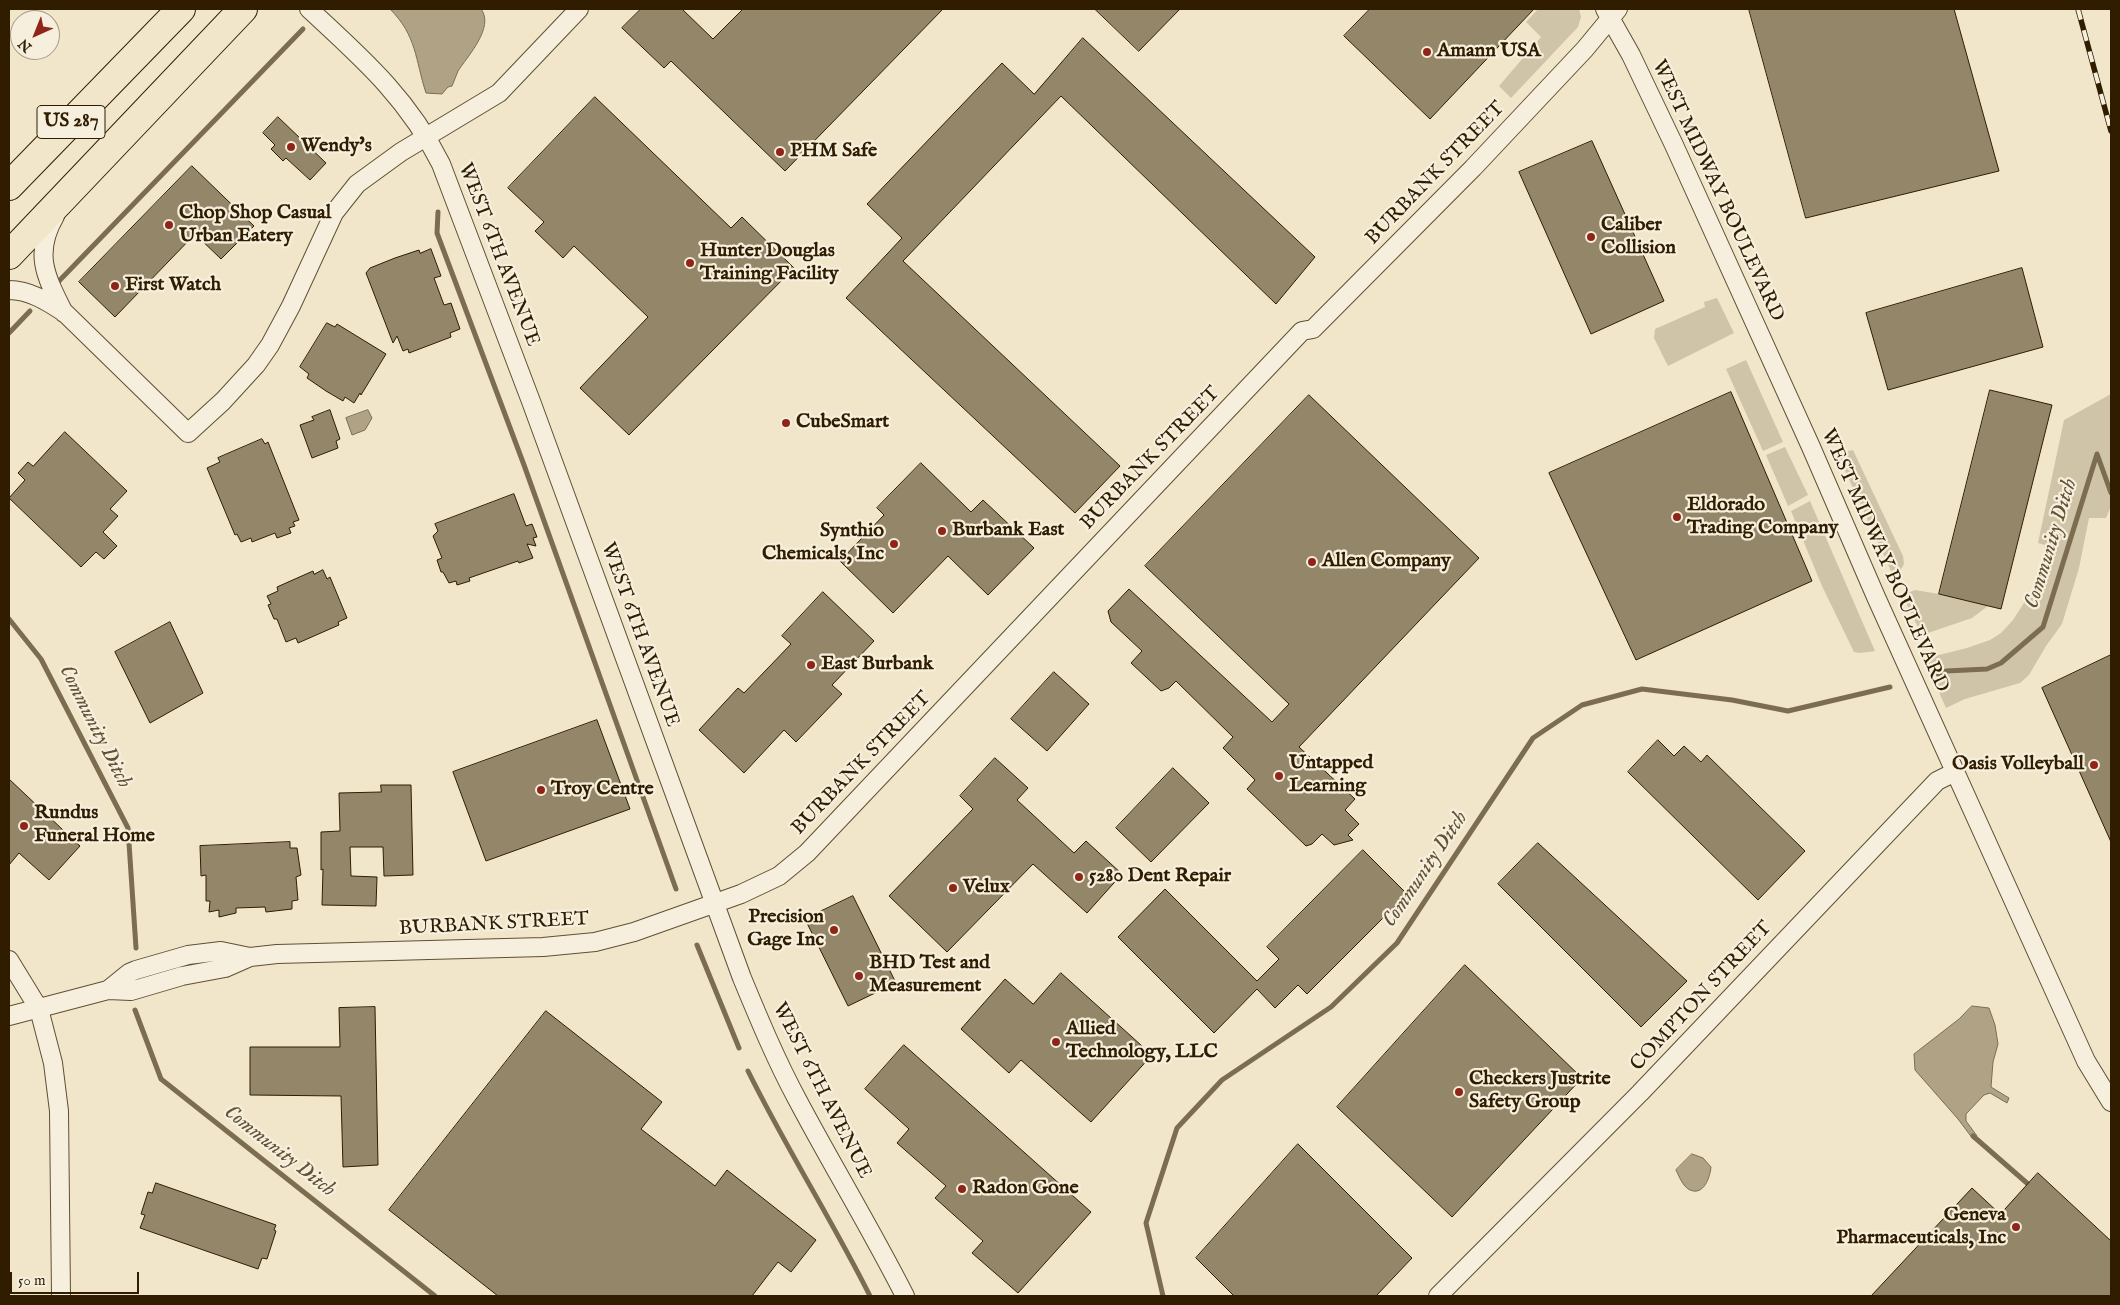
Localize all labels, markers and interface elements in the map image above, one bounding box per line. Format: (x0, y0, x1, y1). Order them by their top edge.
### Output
north arrow (10, 10, 60, 60)
text: N (15, 34, 36, 56)
place label: Amann USA (1437, 40, 1541, 64)
marker: Amann USA (1421, 46, 1433, 58)
street label: WEST MIDWAY BOULEVARD (1646, 56, 1788, 326)
street label: BURBANK STREET (1361, 97, 1511, 251)
road number: US 287 (37, 105, 105, 138)
place label: Wendy's (301, 135, 372, 159)
place label: PHM Safe (790, 140, 877, 164)
marker: Wendy's (285, 141, 297, 153)
marker: PHM Safe (774, 146, 786, 158)
street label: WEST 6TH AVENUE (452, 160, 544, 350)
place label: Chop Shop Casual Urban Eatery (179, 202, 331, 249)
place label: Caliber Collision (1601, 214, 1676, 261)
marker: Chop Shop Casual Urban Eatery (163, 219, 175, 231)
marker: Caliber Collision (1585, 231, 1597, 243)
place label: Hunter Douglas Training Facility (700, 240, 839, 287)
marker: Hunter Douglas Training Facility (684, 257, 696, 269)
place label: First Watch (125, 274, 221, 298)
marker: First Watch (109, 280, 121, 292)
street label: BURBANK STREET (1076, 382, 1226, 536)
place label: CubeSmart (796, 411, 889, 435)
marker: CubeSmart (780, 417, 792, 429)
street label: WEST MIDWAY BOULEVARD (1815, 425, 1953, 697)
water label: Community Ditch (2020, 476, 2084, 612)
place label: Eldorado Trading Company (1687, 494, 1838, 541)
marker: Eldorado Trading Company (1671, 511, 1683, 523)
place label: Burbank East (952, 519, 1064, 543)
place label: Synthio Chemicals, Inc (762, 520, 884, 567)
marker: Burbank East (936, 525, 948, 537)
marker: Synthio Chemicals, Inc (888, 538, 900, 550)
street label: WEST 6TH AVENUE (594, 540, 684, 730)
place label: Allen Company (1322, 550, 1451, 574)
marker: Allen Company (1306, 556, 1318, 568)
place label: East Burbank (821, 653, 933, 677)
marker: East Burbank (805, 659, 817, 671)
water label: Community Ditch (52, 661, 136, 793)
street label: BURBANK STREET (787, 687, 937, 841)
place label: Untapped Learning (1289, 752, 1373, 799)
place label: Oasis Volleyball (1952, 753, 2084, 777)
marker: Oasis Volleyball (2088, 759, 2100, 771)
marker: Untapped Learning (1273, 770, 1285, 782)
place label: Troy Centre (551, 778, 654, 802)
marker: Troy Centre (535, 784, 547, 796)
place label: Rundus Funeral Home (34, 802, 155, 849)
water label: Community Ditch (1378, 807, 1474, 933)
marker: Rundus Funeral Home (18, 820, 30, 832)
place label: 5280 Dent Repair (1089, 865, 1231, 889)
marker: 5280 Dent Repair (1073, 871, 1085, 883)
place label: Velux (963, 876, 1010, 900)
marker: Velux (947, 882, 959, 894)
place label: Precision Gage Inc (747, 906, 824, 953)
street label: BURBANK STREET (398, 908, 590, 942)
street label: COMPTON STREET (1626, 917, 1778, 1077)
marker: Precision Gage Inc (828, 924, 840, 936)
place label: BHD Test and Measurement (869, 952, 990, 999)
marker: BHD Test and Measurement (853, 970, 865, 982)
street label: WEST 6TH AVENUE (766, 999, 876, 1183)
place label: Allied Technology, LLC (1066, 1018, 1218, 1065)
marker: Allied Technology, LLC (1050, 1036, 1062, 1048)
place label: Checkers Justrite Safety Group (1469, 1068, 1611, 1115)
marker: Checkers Justrite Safety Group (1453, 1086, 1465, 1098)
water label: Community Ditch (218, 1101, 340, 1203)
place label: Radon Gone (972, 1177, 1079, 1201)
marker: Radon Gone (956, 1183, 968, 1195)
place label: Geneva Pharmaceuticals, Inc (1836, 1204, 2006, 1251)
marker: Geneva Pharmaceuticals, Inc (2010, 1221, 2022, 1233)
scale bar (12, 1262, 141, 1294)
text: 50 m (18, 1271, 46, 1290)

